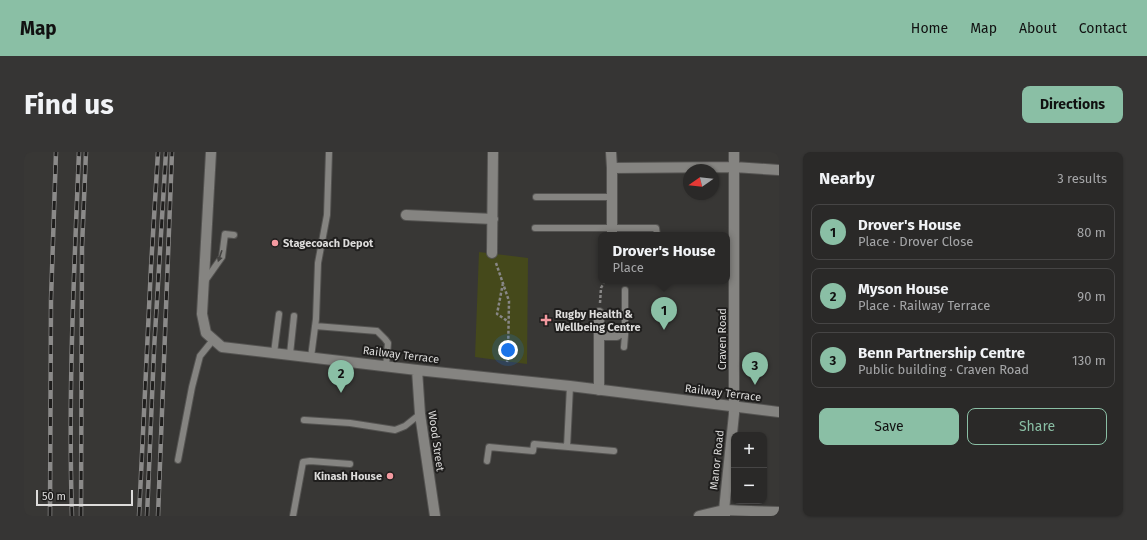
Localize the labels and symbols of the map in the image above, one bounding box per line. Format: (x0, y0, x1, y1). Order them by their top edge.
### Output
north arrow (683, 164, 719, 200)
place label: Stagecoach Depot (283, 237, 374, 250)
marker: Stagecoach Depot (270, 238, 280, 248)
one-way arrow (217, 250, 223, 262)
pin: 1 (651, 297, 677, 330)
place label: Rugby Health & Wellbeing Centre (555, 308, 641, 334)
street label: Craven Road (716, 308, 729, 370)
marker: Rugby Health & Wellbeing Centre (540, 314, 552, 326)
your location (498, 340, 518, 360)
street label: Railway Terrace (362, 344, 440, 366)
pin: 3 (742, 352, 768, 385)
pin: 2 (328, 360, 354, 393)
street label: Railway Terrace (684, 382, 762, 404)
street label: Wood Street (425, 410, 447, 472)
street label: Manor Road (707, 430, 727, 490)
place label: Kinash House (314, 470, 382, 483)
marker: Kinash House (385, 471, 395, 481)
scale bar (36, 488, 133, 507)

